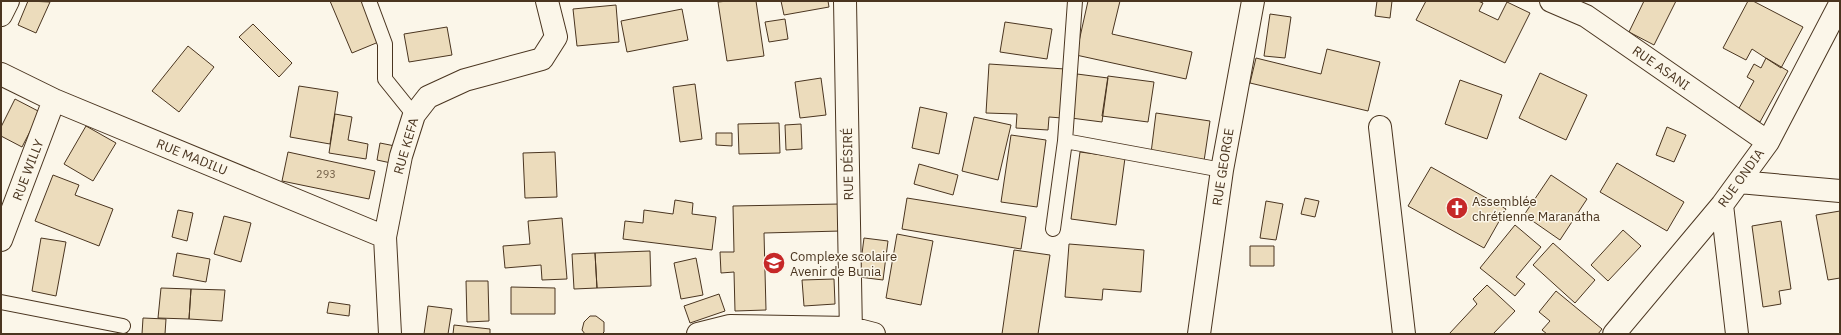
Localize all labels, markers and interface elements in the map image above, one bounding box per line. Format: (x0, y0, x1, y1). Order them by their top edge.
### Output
street label: RUE ASANI (1629, 42, 1693, 94)
street label: RUE KEFA (390, 115, 422, 176)
street label: RUE GEORGE (1208, 127, 1238, 207)
street label: RUE DÉSIRÉ (839, 128, 857, 200)
street label: RUE MADILU (154, 135, 230, 179)
street label: RUE WILLY (9, 137, 48, 203)
street label: RUE ONDIA (1714, 145, 1768, 211)
house number: 293 (316, 167, 336, 181)
place label: Assemblée chrétienne Maranatha (1472, 193, 1600, 225)
church icon: Assemblée chrétienne Maranatha (1444, 195, 1470, 221)
place label: Complexe scolaire Avenir de Bunia (790, 248, 897, 280)
school or university icon: Complexe scolaire Avenir de Bunia (761, 250, 787, 276)

